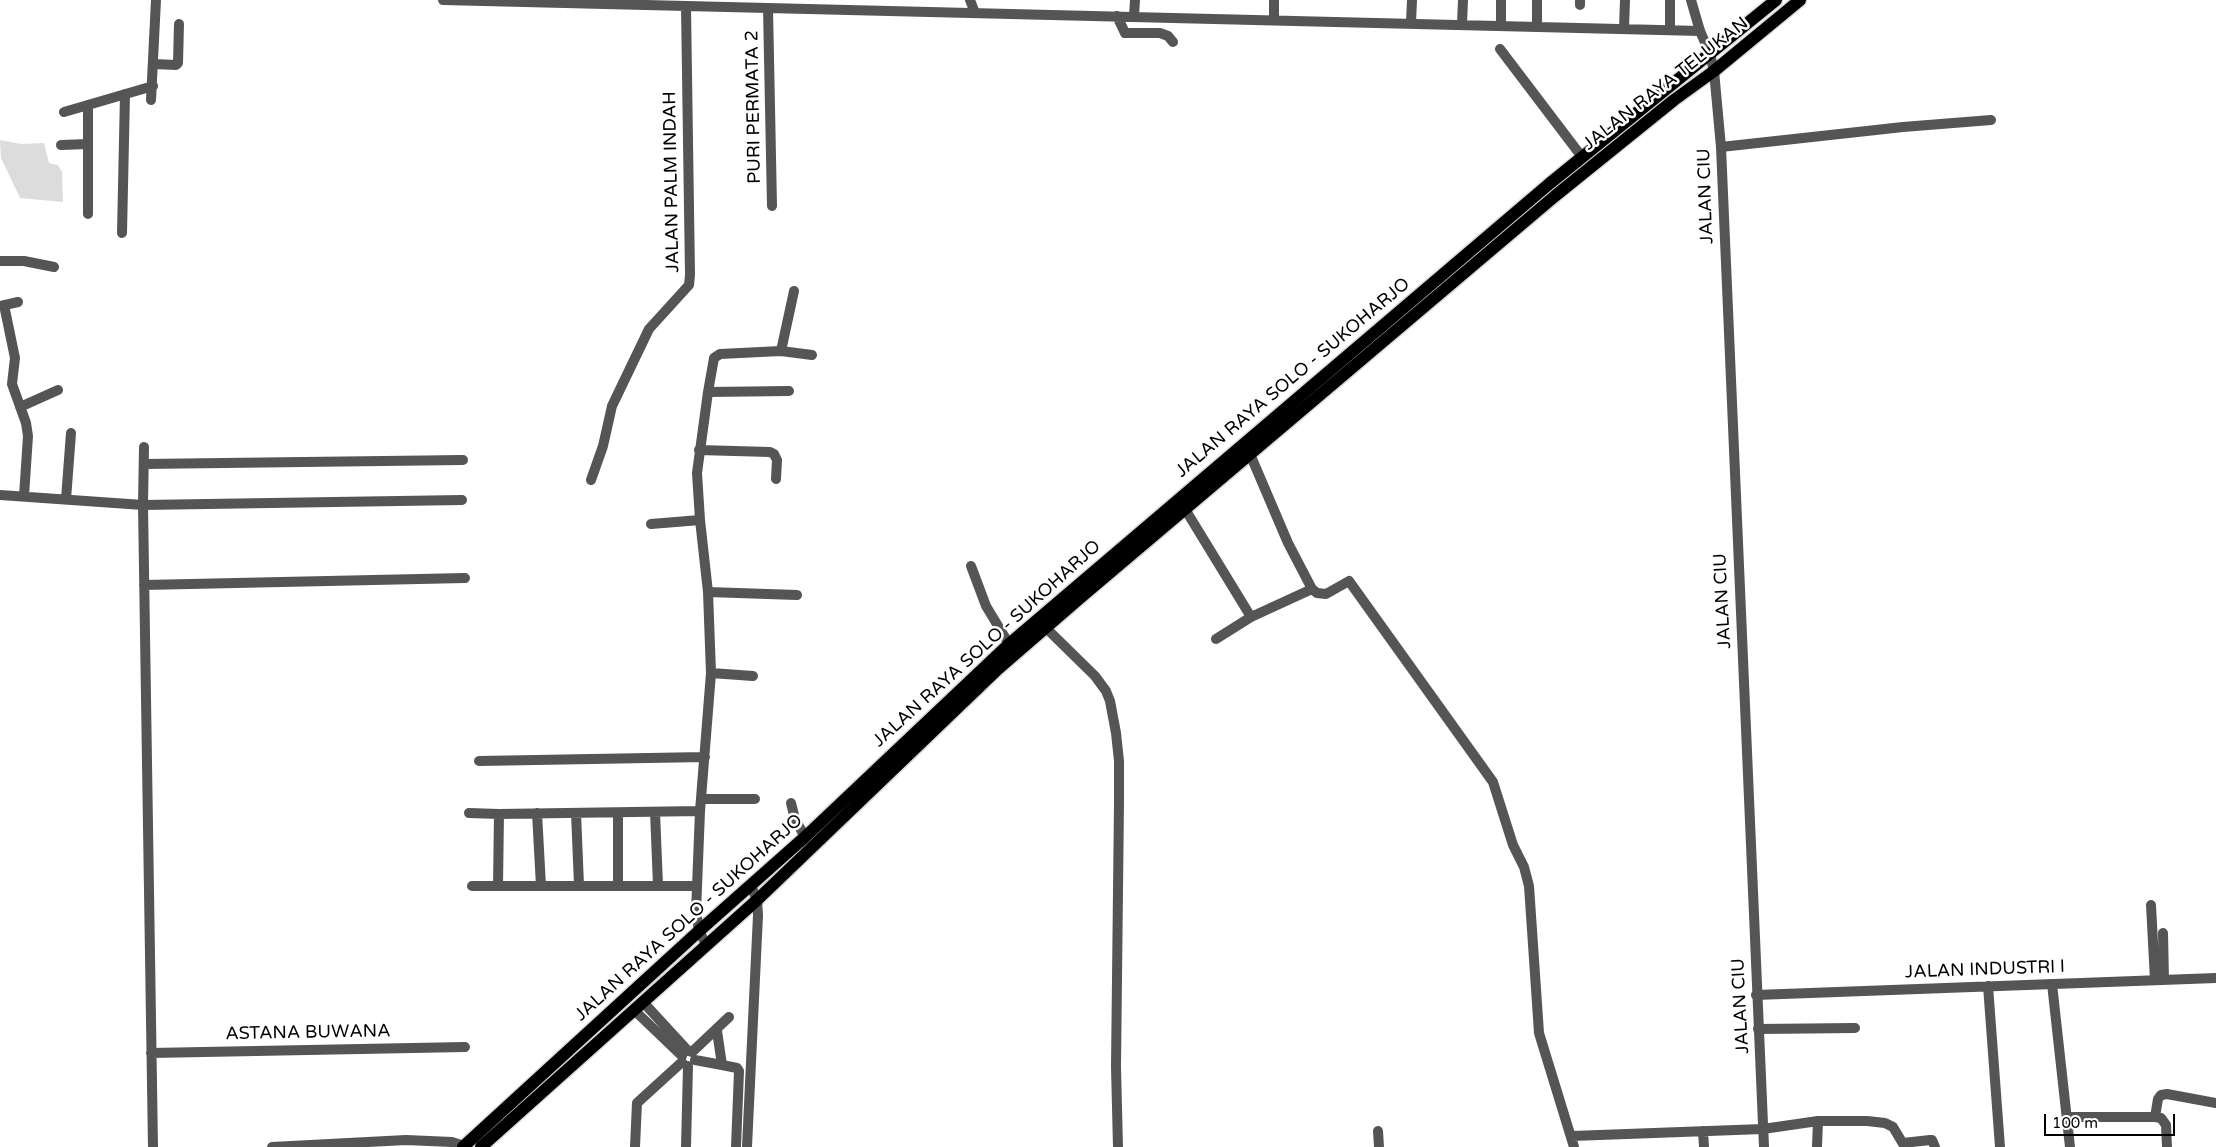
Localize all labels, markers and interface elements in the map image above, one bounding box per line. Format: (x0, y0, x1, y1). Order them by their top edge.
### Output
street label: JALAN RAYA TELUKAN (1579, 13, 1753, 155)
street label: PURI PERMATA 2 (742, 30, 766, 184)
street label: JALAN PALM INDAH (660, 91, 684, 273)
street label: JALAN CIU (1694, 148, 1718, 244)
street label: JALAN RAYA SOLO - SUKOHARJO (1171, 274, 1415, 482)
street label: JALAN RAYA SOLO - SUKOHARJO (869, 536, 1105, 752)
street label: JALAN CIU (1710, 553, 1736, 649)
street label: JALAN RAYA SOLO - SUKOHARJO (571, 810, 807, 1026)
street label: JALAN INDUSTRI I (1905, 956, 2065, 984)
street label: JALAN CIU (1728, 958, 1754, 1054)
street label: ASTANA BUWANA (225, 1021, 391, 1045)
scale bar (2046, 1104, 2177, 1136)
text: 100 m (2052, 1114, 2098, 1132)

